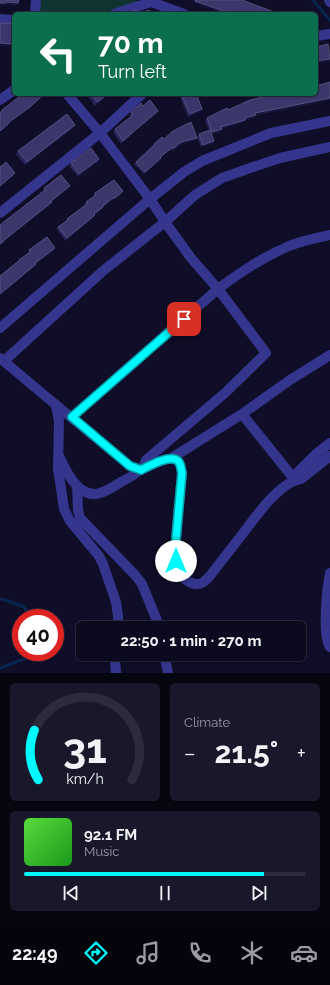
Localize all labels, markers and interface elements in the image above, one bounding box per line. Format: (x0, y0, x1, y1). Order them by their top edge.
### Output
text: 70 m (98, 27, 164, 60)
icon: left (32, 28, 84, 80)
text: Turn left (98, 61, 167, 82)
pin (167, 302, 201, 336)
icon: arrive (173, 308, 195, 330)
position arrow (155, 540, 197, 582)
speed limit sign: 40 (12, 609, 64, 661)
text: 22:50 · 1 min · 270 m (121, 632, 261, 650)
text: Climate (184, 715, 230, 730)
text: 31 (63, 724, 107, 773)
text: 21.5° (215, 735, 278, 770)
text: − (184, 740, 196, 766)
text: + (297, 740, 306, 766)
text: km/h (66, 771, 104, 787)
text: 92.1 FM (84, 826, 137, 844)
text: Music (84, 844, 119, 859)
icon: previous (60, 882, 82, 904)
icon: pause (154, 882, 176, 904)
icon: next (248, 882, 270, 904)
icon: directions (82, 939, 110, 967)
icon: music (134, 939, 162, 967)
icon: phone (186, 939, 214, 967)
icon: climate (238, 939, 266, 967)
icon: car (290, 939, 318, 967)
text: 22:49 (12, 943, 58, 964)

